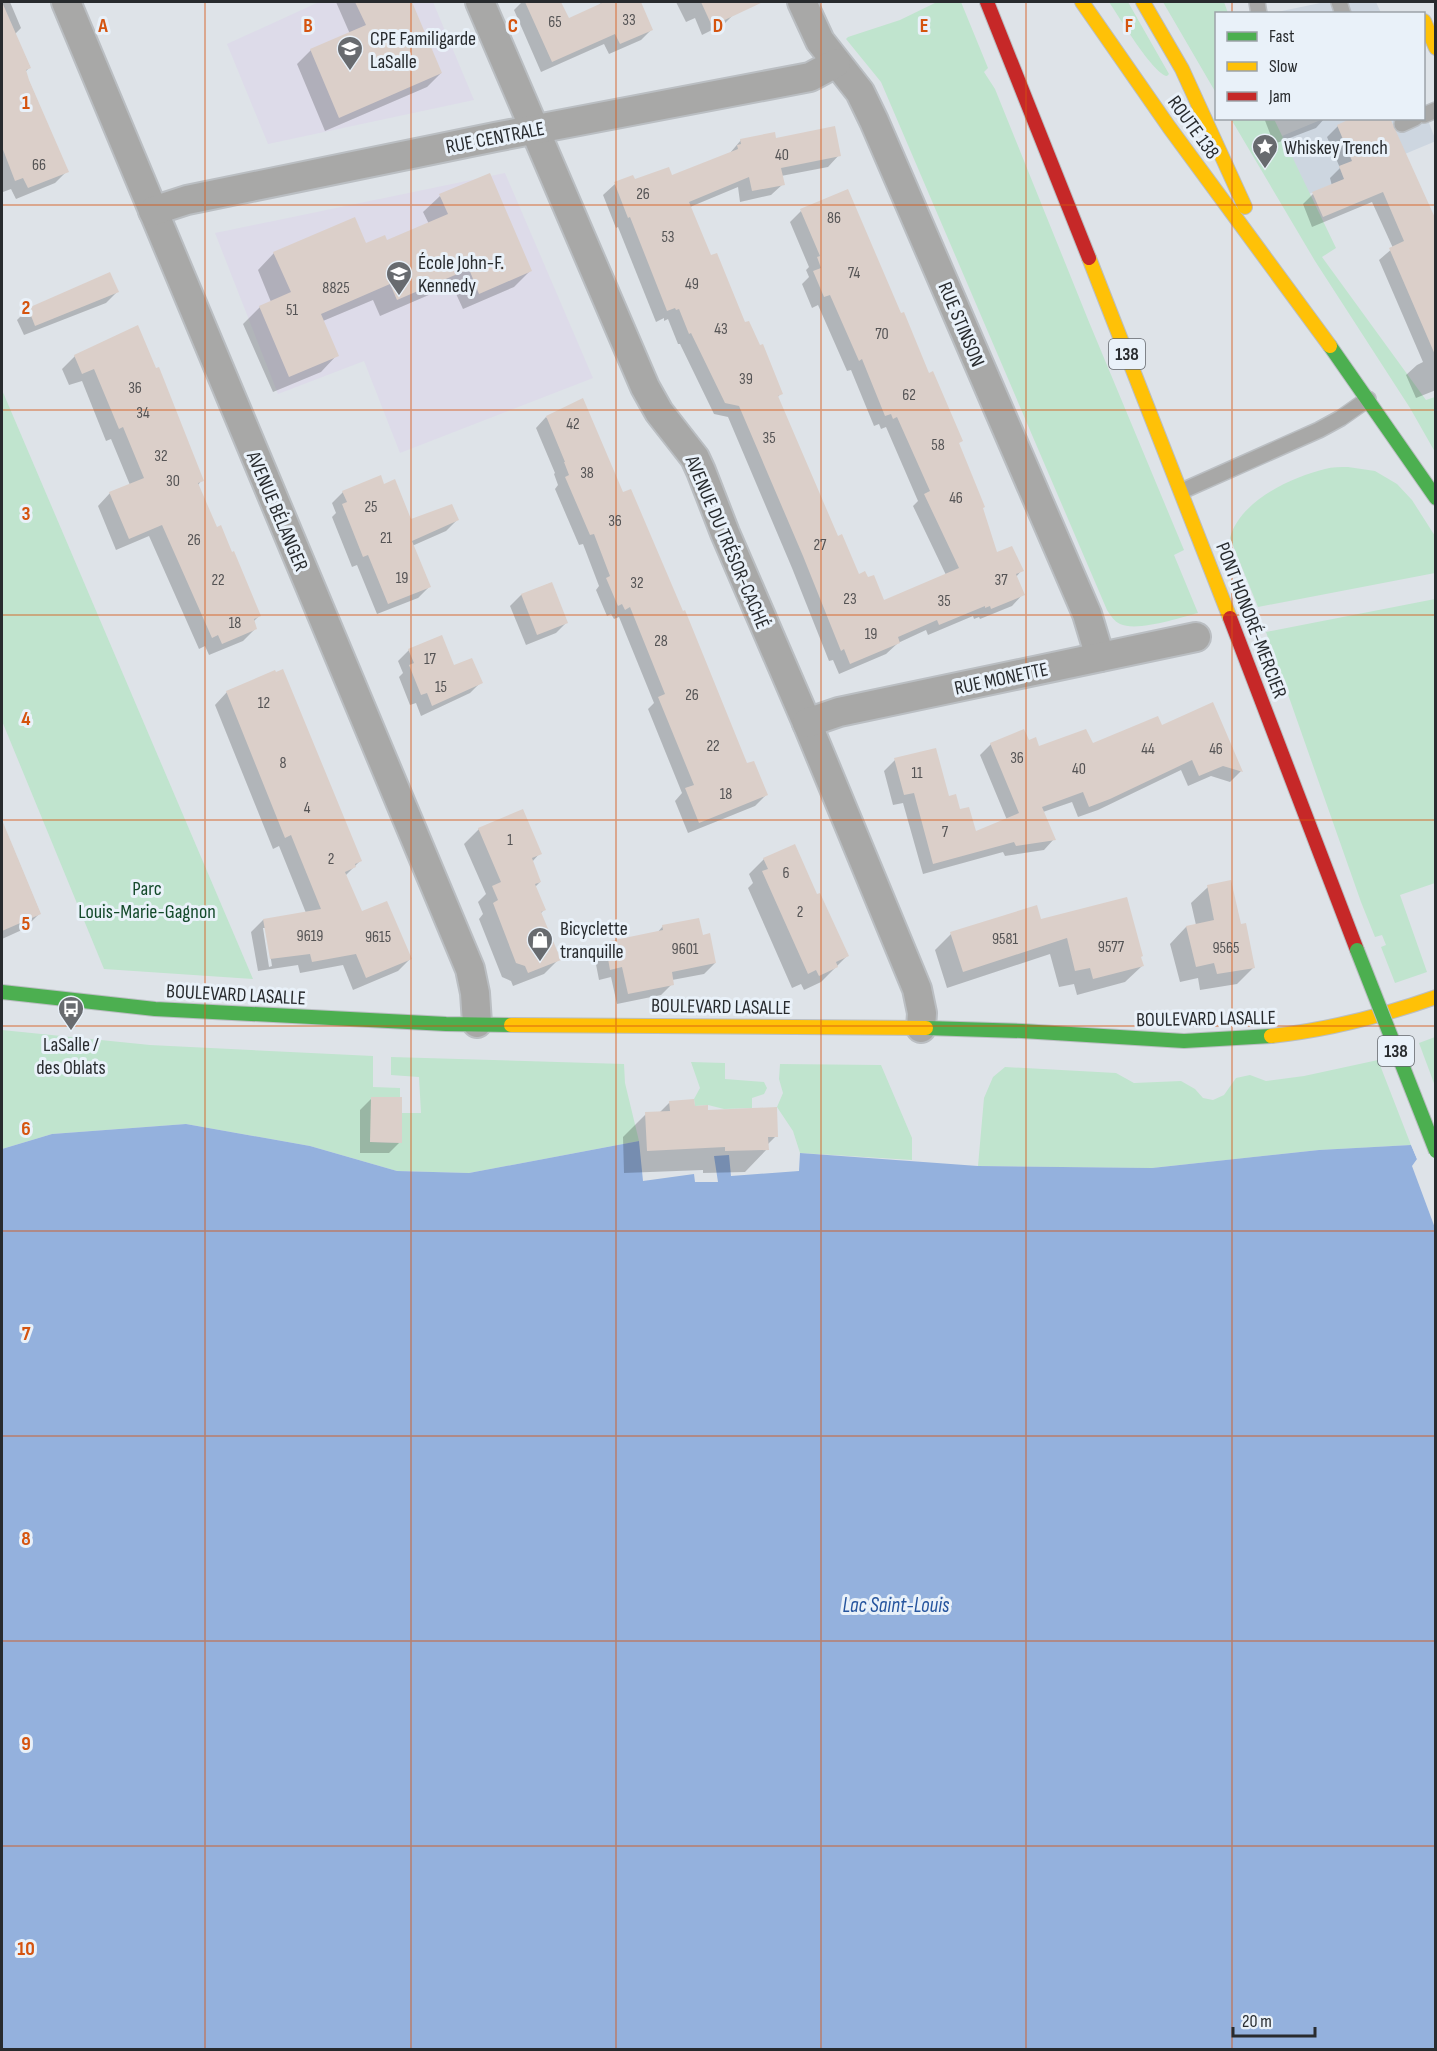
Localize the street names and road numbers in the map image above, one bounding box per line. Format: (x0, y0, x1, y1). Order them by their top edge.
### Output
street label: ROUTE 138 (1162, 91, 1224, 164)
street label: RUE CENTRALE (444, 117, 547, 159)
street label: RUE STINSON (932, 278, 990, 370)
road number: 138 (1109, 339, 1145, 369)
street label: AVENUE BÉLANGER (241, 447, 313, 575)
street label: AVENUE DU TRÉSOR-CACHÉ (679, 451, 774, 633)
street label: PONT HONORÉ-MERCIER (1210, 539, 1292, 702)
street label: RUE MONETTE (952, 657, 1050, 701)
street label: BOULEVARD LASALLE (165, 979, 306, 1011)
street label: BOULEVARD LASALLE (651, 994, 791, 1020)
street label: BOULEVARD LASALLE (1136, 1006, 1276, 1032)
road number: 138 (1378, 1036, 1414, 1066)

